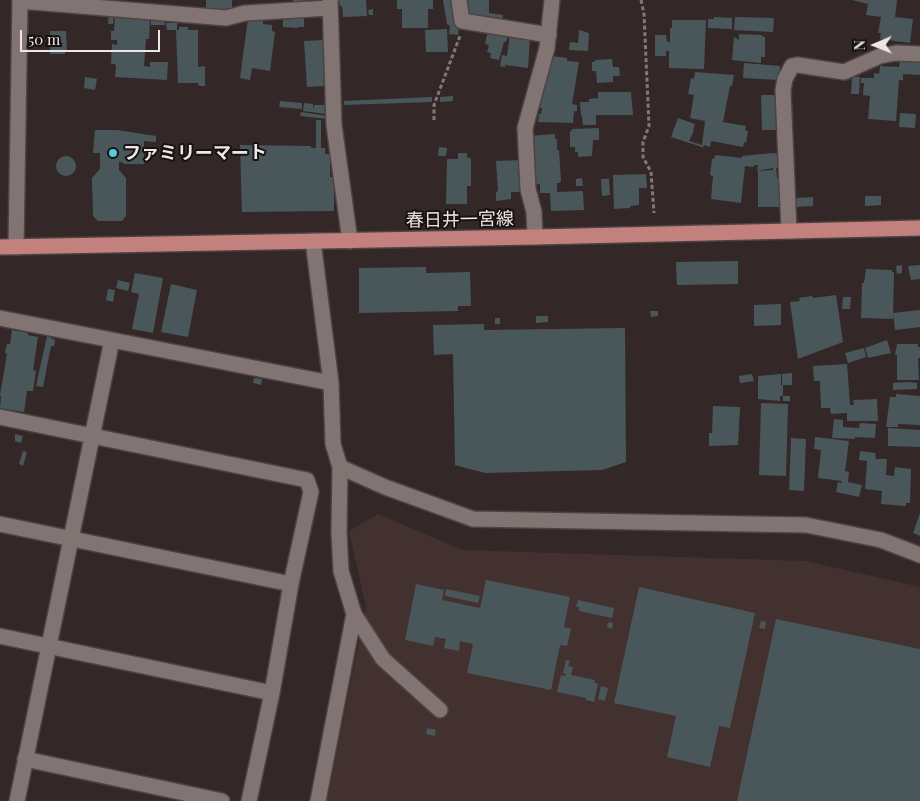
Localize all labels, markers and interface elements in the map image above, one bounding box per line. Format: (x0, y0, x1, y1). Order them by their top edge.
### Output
scale bar (22, 20, 162, 52)
north arrow (850, 20, 900, 70)
text: 50 m (28, 29, 60, 49)
text: N (850, 40, 869, 50)
place label: ファミリーマート (123, 142, 267, 164)
marker: ファミリーマート (107, 147, 119, 159)
street label: 春日井一宮線 (406, 208, 514, 232)

